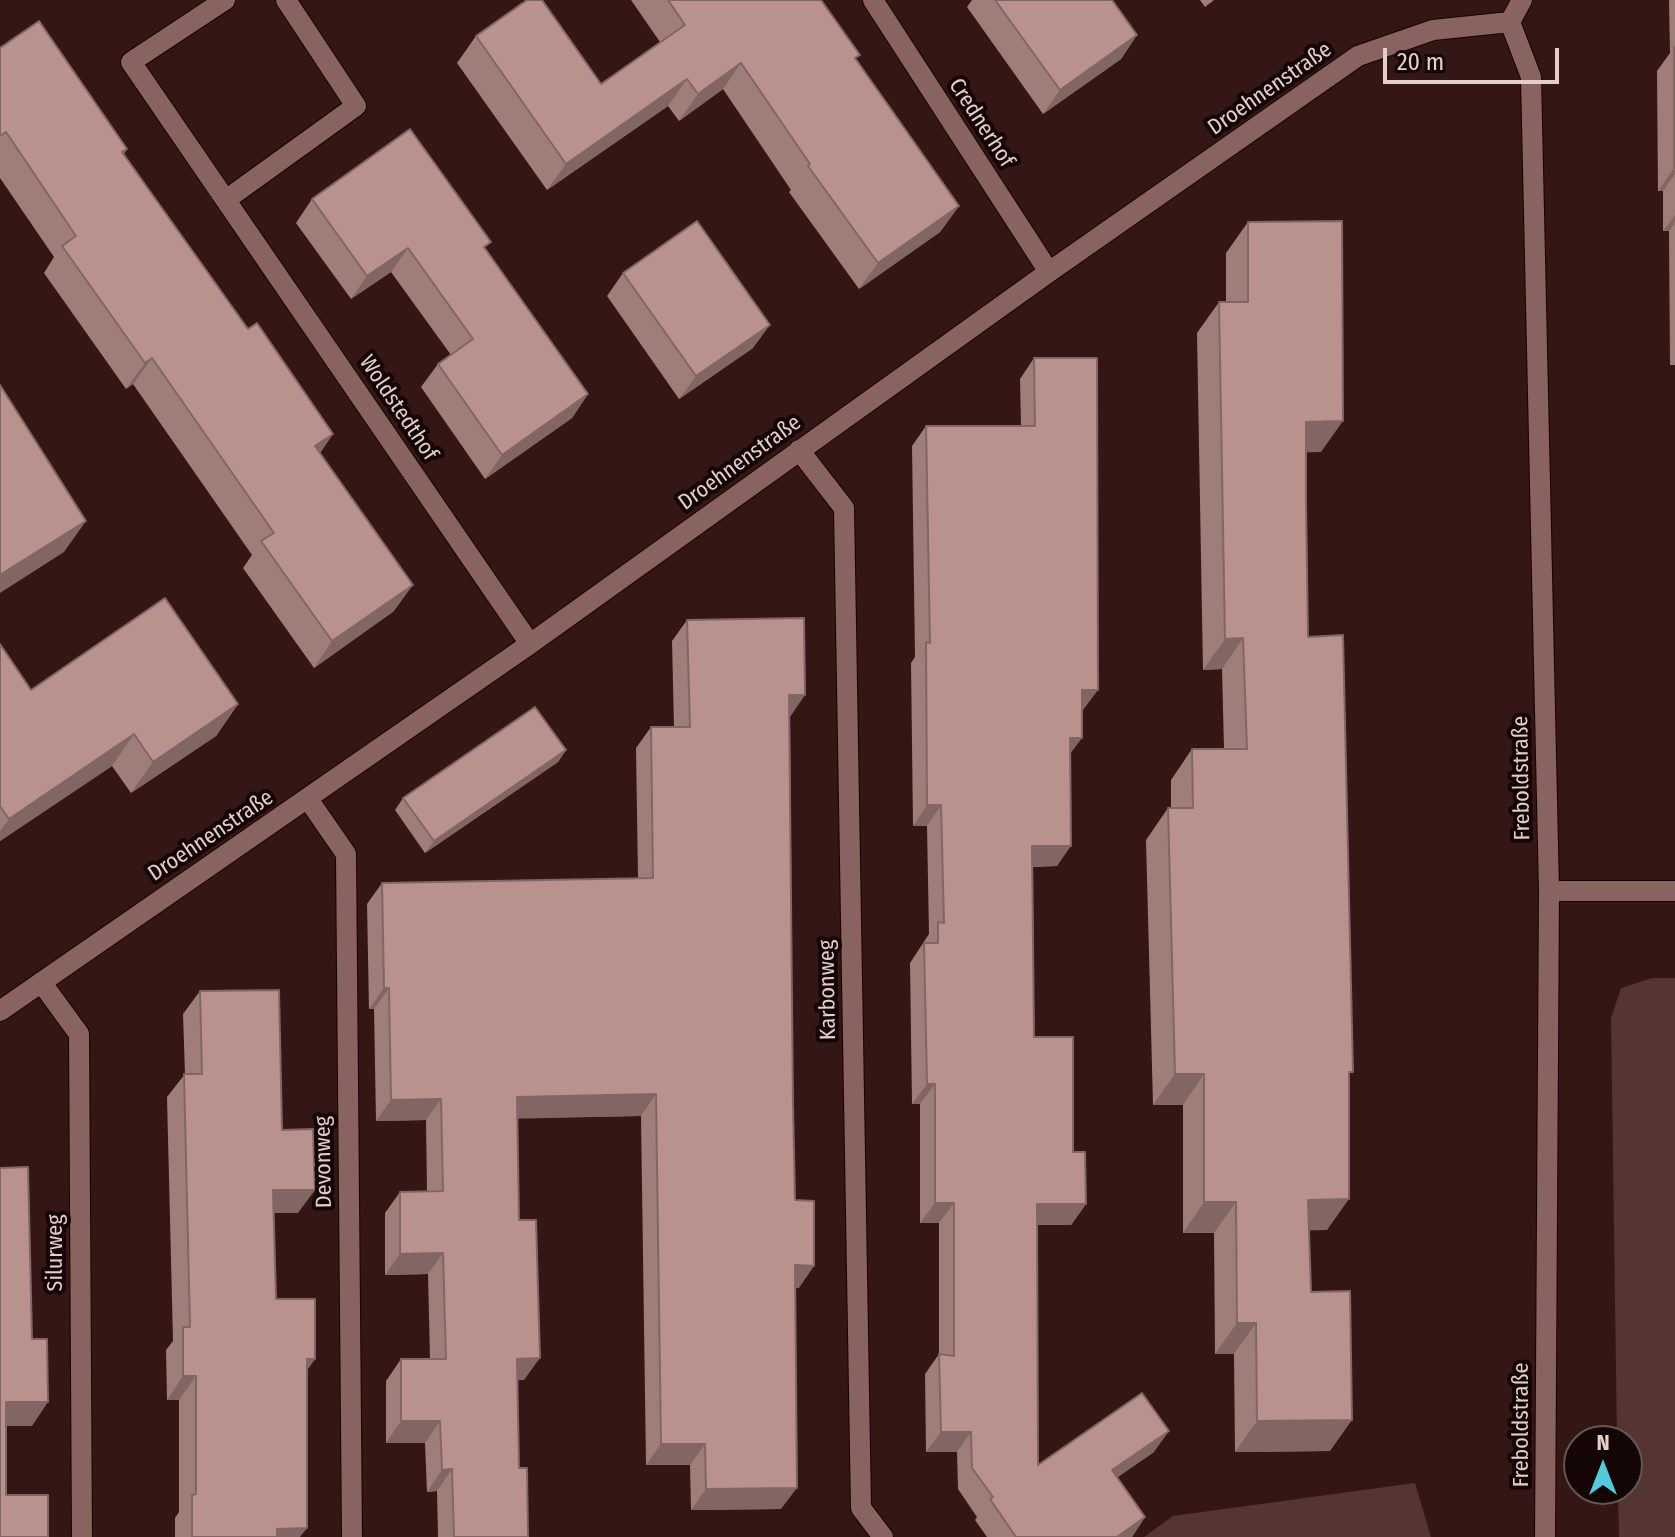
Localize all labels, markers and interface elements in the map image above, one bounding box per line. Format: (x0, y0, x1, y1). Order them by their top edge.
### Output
scale bar (1387, 32, 1563, 82)
street label: Droehnenstraße (1203, 37, 1337, 141)
text: 20 m (1397, 48, 1444, 76)
street label: Crednerhof (943, 74, 1019, 172)
street label: Woldstedthof (353, 350, 443, 466)
street label: Droehnenstraße (674, 410, 806, 516)
street label: Freboldstraße (1508, 715, 1536, 841)
street label: Droehnenstraße (144, 785, 278, 887)
street label: Karbonweg (814, 940, 842, 1040)
street label: Devonweg (310, 1116, 338, 1208)
street label: Silurweg (43, 1214, 69, 1292)
street label: Freboldstraße (1509, 1363, 1535, 1487)
north arrow (1563, 1425, 1643, 1505)
text: N (1596, 1429, 1610, 1456)

